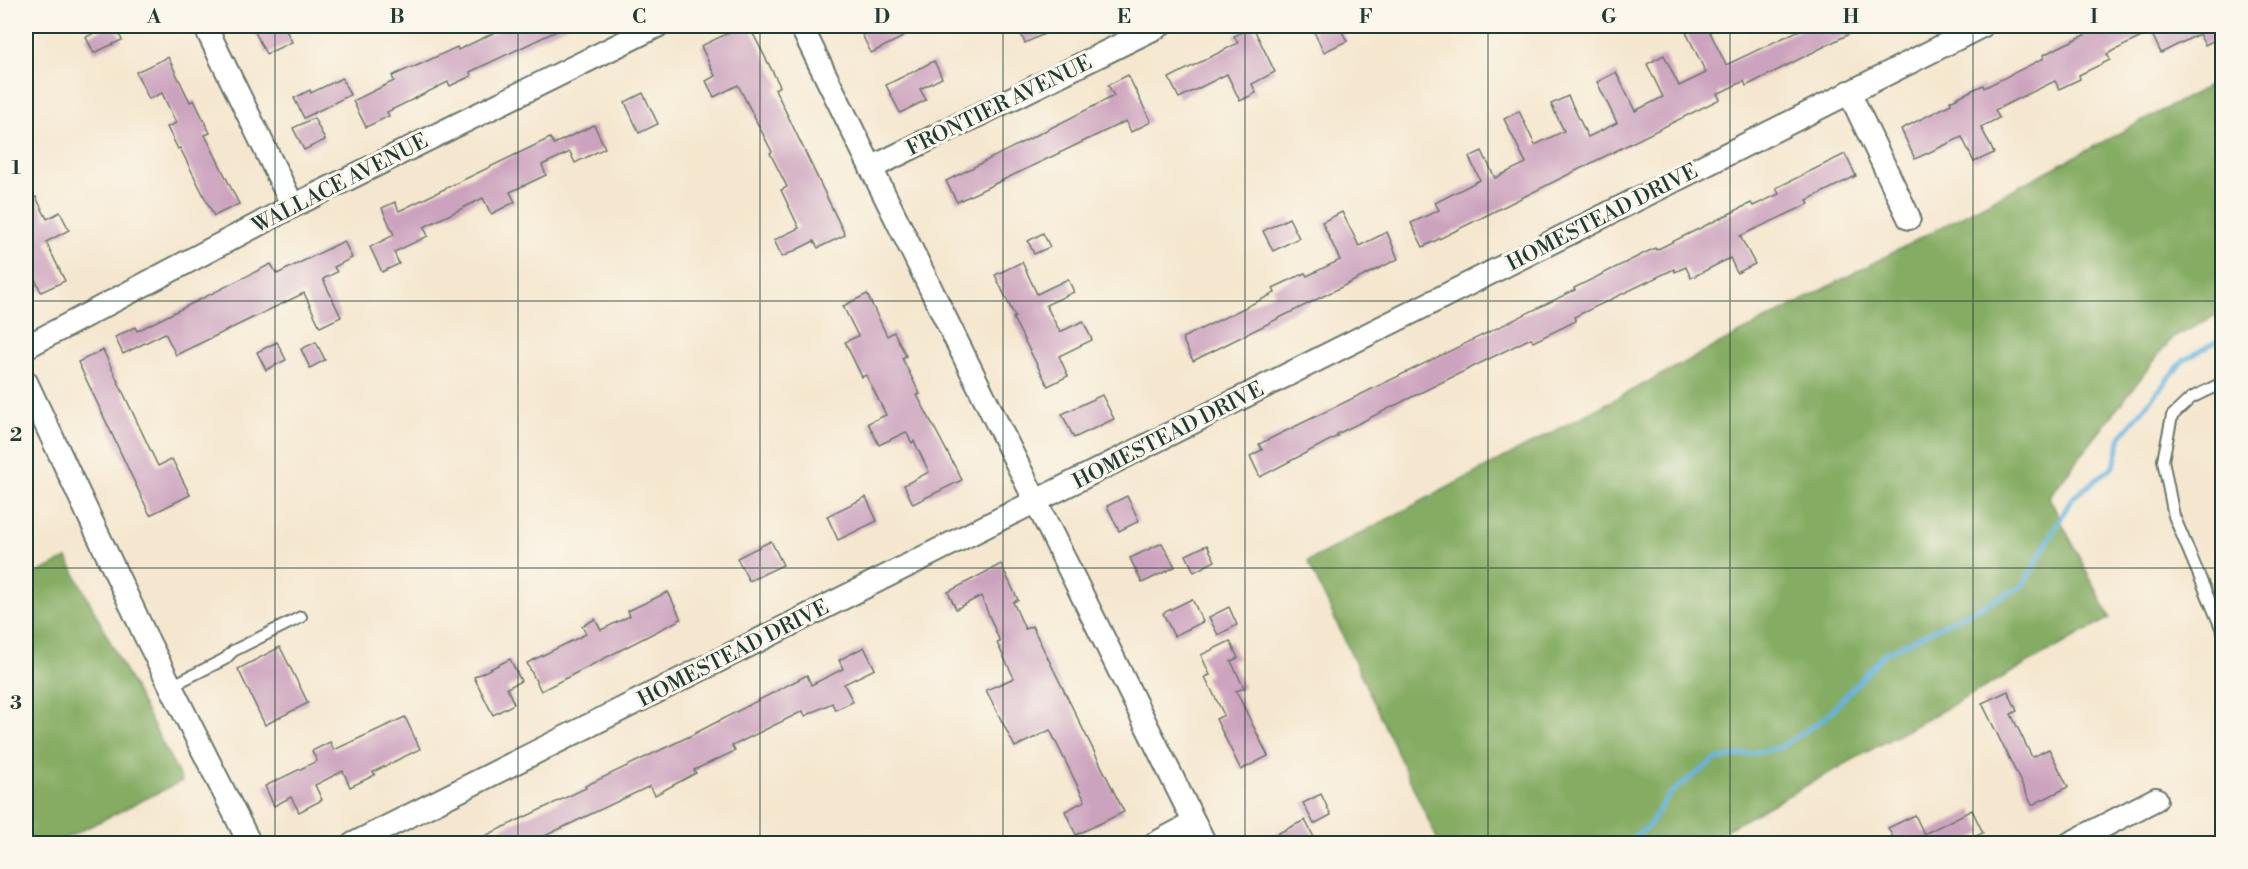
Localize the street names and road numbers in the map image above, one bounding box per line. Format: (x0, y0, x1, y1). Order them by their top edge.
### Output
street label: FRONTIER AVENUE (902, 50, 1096, 162)
street label: WALLACE AVENUE (247, 128, 433, 240)
street label: HOMESTEAD DRIVE (1503, 158, 1702, 277)
street label: HOMESTEAD DRIVE (1069, 376, 1268, 495)
street label: HOMESTEAD DRIVE (634, 594, 833, 713)

